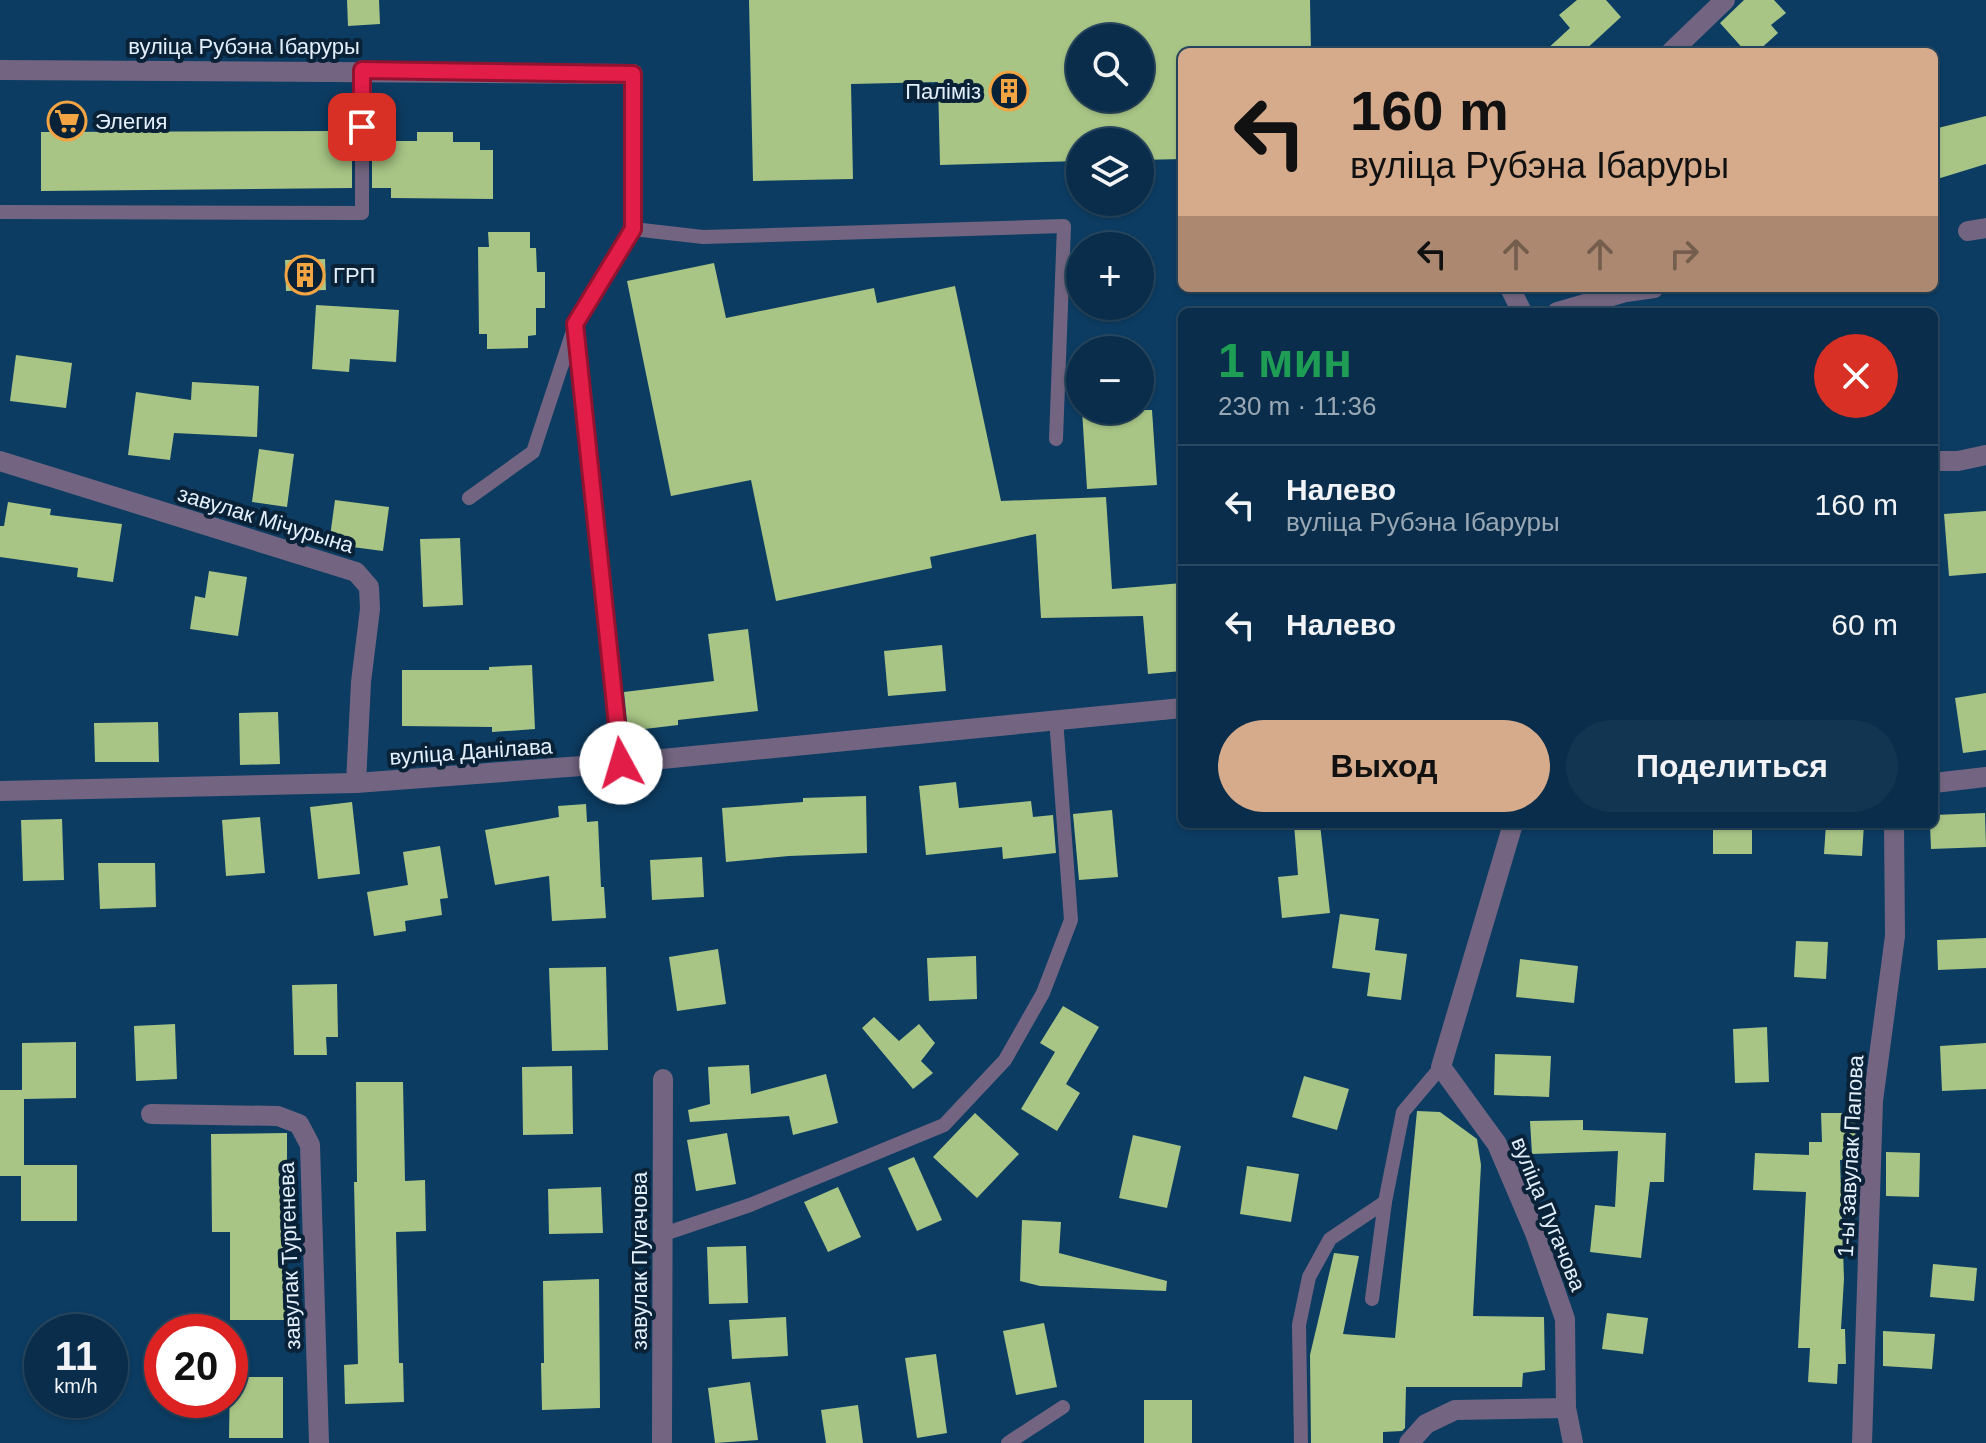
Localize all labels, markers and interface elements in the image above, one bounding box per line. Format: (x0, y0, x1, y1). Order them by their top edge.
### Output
map controls (1066, 24, 1154, 424)
button: search (1066, 24, 1154, 112)
street label: вуліца Рубэна Ібаруры (128, 34, 360, 59)
building icon: Паліміз (988, 70, 1030, 112)
place label: Паліміз (905, 79, 981, 104)
text: 160 m (1350, 79, 1509, 142)
icon: left (1218, 80, 1322, 184)
pin (328, 93, 396, 161)
supermarket icon: Элегия (46, 100, 88, 142)
icon: arrive (340, 105, 384, 149)
place label: Элегия (95, 109, 167, 134)
button: layers (1066, 128, 1154, 216)
text: вуліца Рубэна Ібаруры (1350, 145, 1729, 186)
button: + (1066, 232, 1154, 320)
icon: left (1410, 232, 1454, 276)
icon: ahead (1494, 232, 1538, 276)
icon: ahead (1578, 232, 1622, 276)
icon: right (1662, 232, 1706, 276)
building icon: ГРП (284, 254, 326, 296)
place label: ГРП (333, 263, 375, 288)
text: 1 мин (1218, 334, 1352, 387)
button: close (1814, 334, 1898, 418)
button: − (1066, 336, 1154, 424)
text: 230 m · 11:36 (1218, 391, 1377, 421)
text: Налево (1286, 473, 1396, 506)
street label: завулак Мічурына (175, 481, 358, 558)
icon: left (1218, 483, 1262, 527)
text: 160 m (1815, 488, 1898, 521)
text: вуліца Рубэна Ібаруры (1286, 507, 1560, 537)
icon: left (1218, 603, 1262, 647)
text: Налево (1286, 608, 1396, 641)
text: 60 m (1831, 608, 1898, 641)
button: Выход (1218, 720, 1550, 812)
button: Поделиться (1566, 720, 1898, 812)
position arrow (579, 721, 663, 805)
street label: вуліца Данілава (389, 733, 554, 770)
street label: 1-ы завулак Папова (1833, 1054, 1868, 1258)
street label: вуліца Пугачова (1506, 1134, 1591, 1296)
street label: завулак Тургенева (274, 1161, 305, 1350)
street label: завулак Пугачова (627, 1171, 652, 1350)
speed limit sign: 20 (144, 1314, 248, 1418)
text: 11 (55, 1334, 97, 1378)
text: km/h (54, 1375, 98, 1397)

